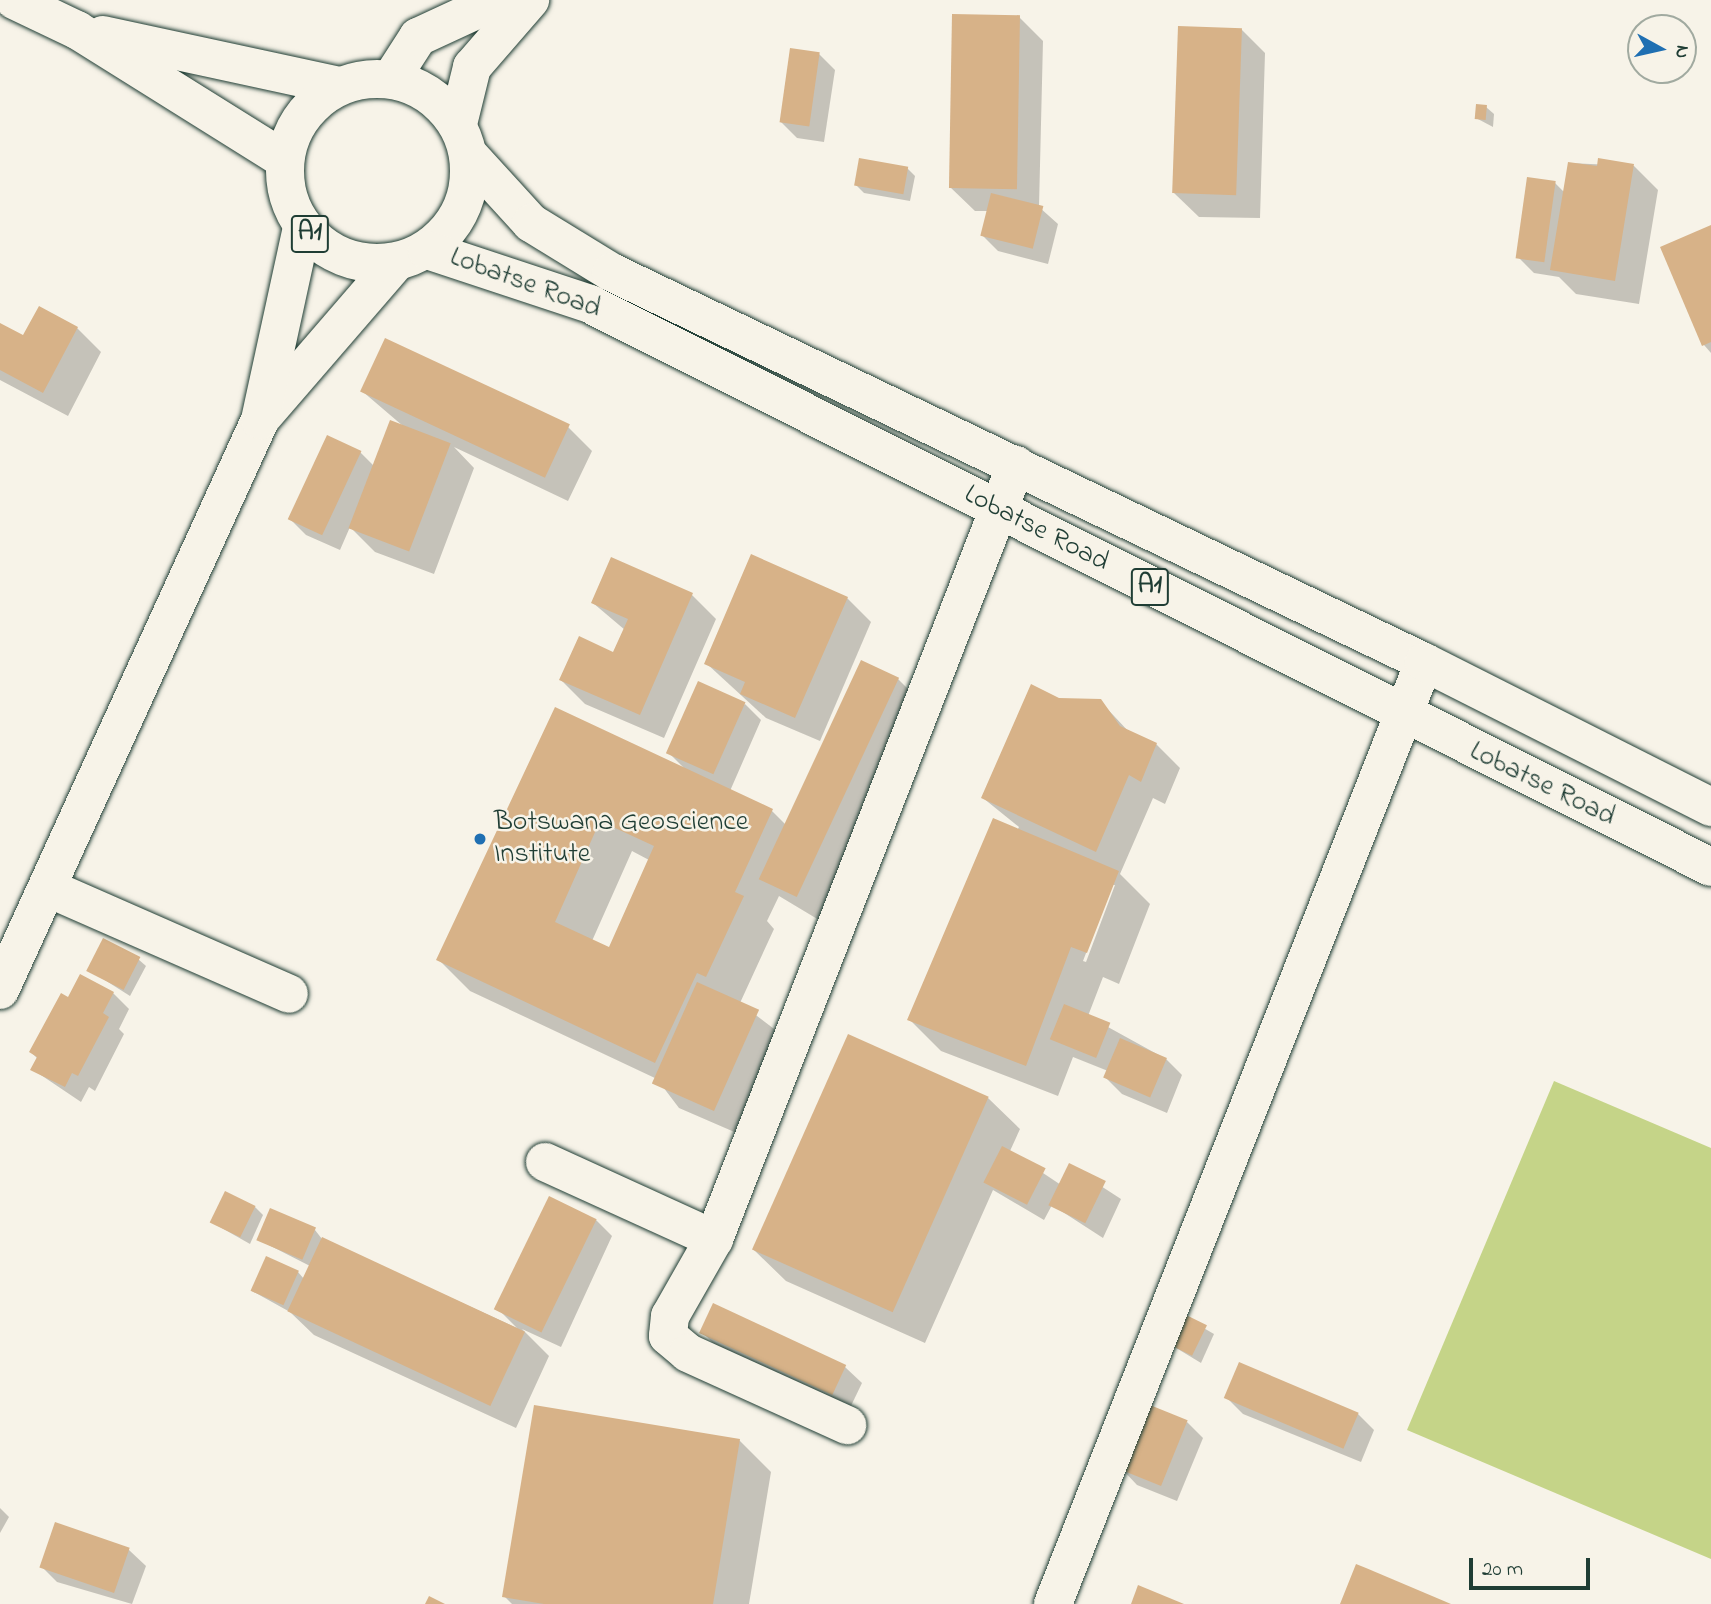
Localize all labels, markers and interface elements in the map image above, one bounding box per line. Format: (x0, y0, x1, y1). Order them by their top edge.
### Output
north arrow (1627, 14, 1697, 84)
text: N (1667, 43, 1696, 60)
road number: A1 (291, 212, 329, 256)
street label: Lobatse Road (445, 241, 605, 327)
street label: Lobatse Road (958, 478, 1114, 580)
road number: A1 (1131, 565, 1169, 610)
street label: Lobatse Road (1464, 735, 1620, 835)
place label: Botswana Geoscience Institute (494, 806, 748, 872)
marker: Botswana Geoscience Institute (472, 831, 488, 847)
scale bar (1473, 1544, 1594, 1588)
text: 20 m (1482, 1555, 1523, 1585)

